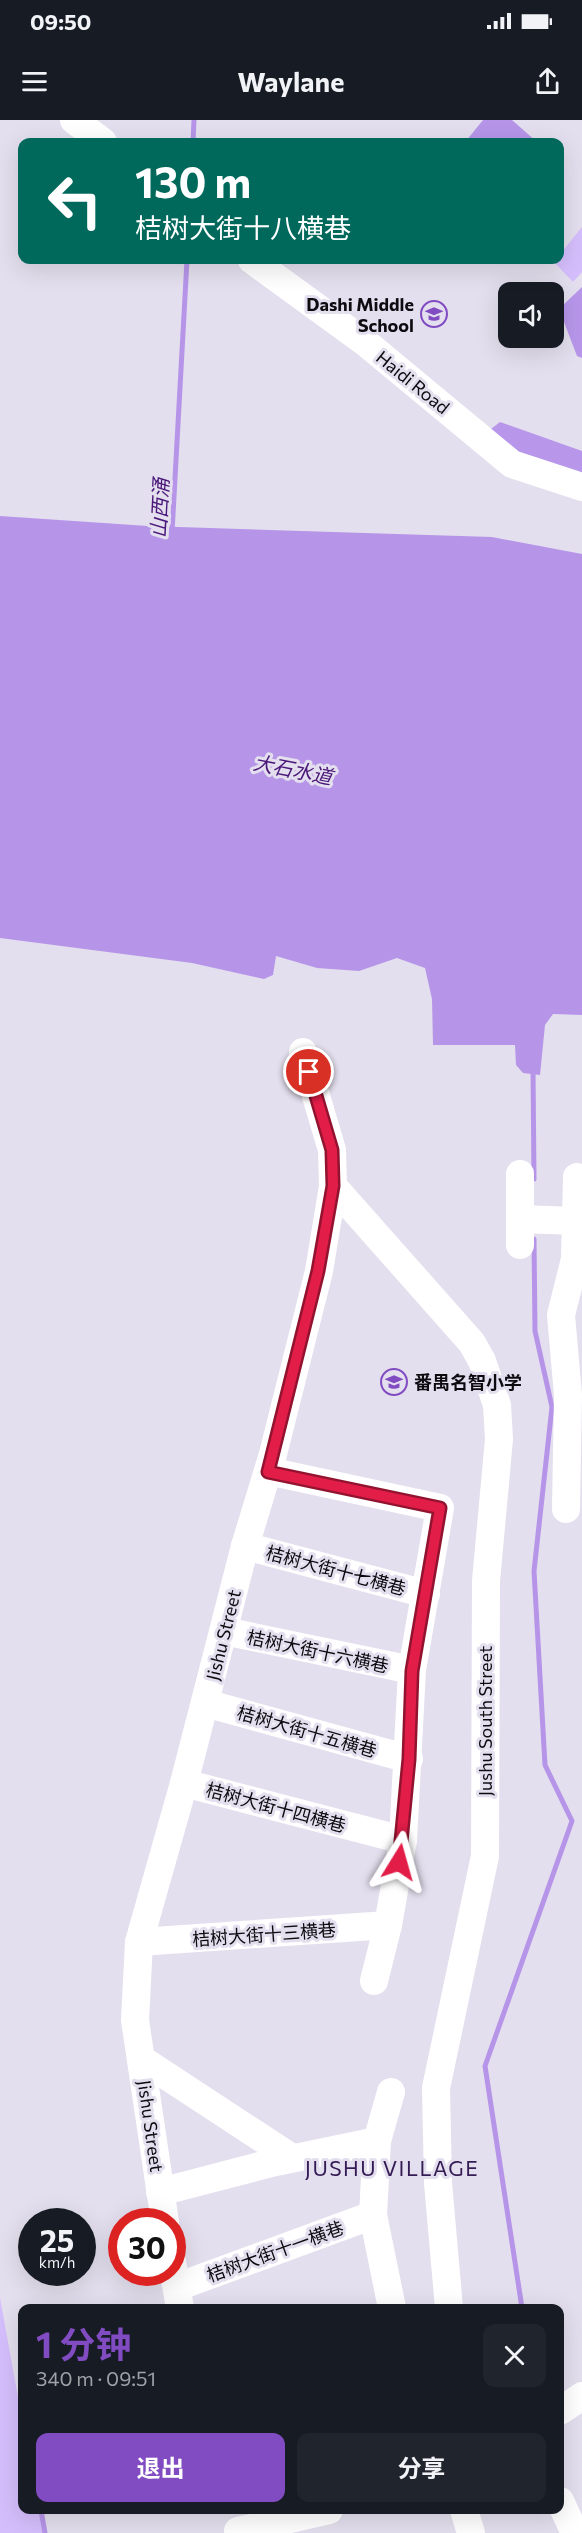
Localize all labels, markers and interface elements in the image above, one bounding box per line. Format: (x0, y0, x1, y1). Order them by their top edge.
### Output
text: 09:50 (30, 8, 91, 35)
icon: menu (18, 65, 51, 98)
text: Waylane (238, 65, 344, 98)
icon: share (531, 65, 564, 98)
text: 130 m (135, 155, 251, 207)
icon: left (36, 162, 114, 240)
text: 桔树大街十八横巷 (135, 211, 351, 244)
map controls (498, 282, 564, 348)
button: sound (498, 282, 564, 348)
place label: Dashi Middle School (306, 293, 414, 336)
school or university icon: Dashi Middle School (419, 299, 449, 329)
street label: Haidi Road (372, 346, 454, 418)
water label: 山西涌 (145, 475, 173, 539)
water label: 大石水道 (251, 750, 337, 789)
pin (283, 1046, 334, 1097)
icon: arrive (292, 1055, 325, 1088)
school or university icon: 番禺名智小学 (379, 1367, 409, 1397)
place label: 番禺名智小学 (414, 1371, 522, 1393)
street label: 桔树大街十七横巷 (264, 1541, 408, 1599)
street label: Jishu Street (201, 1587, 245, 1683)
street label: 桔树大街十六横巷 (245, 1625, 391, 1677)
street label: Jushu South Street (474, 1646, 496, 1796)
street label: 桔树大街十五横巷 (235, 1701, 379, 1761)
street label: 桔树大街十四横巷 (204, 1778, 348, 1836)
position arrow (367, 1830, 431, 1894)
street label: 桔树大街十三横巷 (191, 1918, 337, 1950)
street label: Jishu Street (134, 2079, 168, 2173)
district label: JUSHU VILLAGE (305, 2155, 479, 2180)
speed limit sign: 30 (108, 2208, 186, 2286)
street label: 桔树大街十一横巷 (204, 2216, 346, 2286)
text: 25 (40, 2221, 74, 2258)
text: km/h (39, 2253, 75, 2271)
text: 1 分钟 (36, 2321, 131, 2365)
button: close (483, 2324, 546, 2387)
text: 340 m · 09:51 (36, 2366, 156, 2390)
button: 退出 (36, 2433, 285, 2502)
button: 分享 (297, 2433, 546, 2502)

